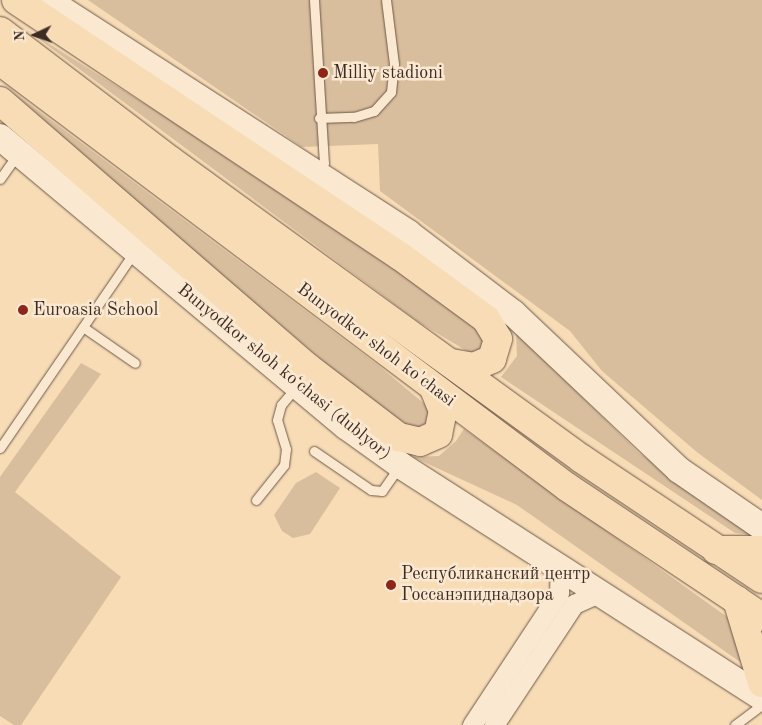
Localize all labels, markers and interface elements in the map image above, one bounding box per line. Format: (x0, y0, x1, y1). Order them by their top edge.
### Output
north arrow (10, 10, 60, 60)
text: N (13, 30, 27, 42)
place label: Milliy stadioni (333, 62, 443, 84)
marker: Milliy stadioni (317, 67, 329, 79)
street label: Bunyodkor shoh ko'chasi (293, 278, 459, 412)
street label: Bunyodkor shoh koʻchasi (dublyor) (173, 279, 395, 465)
place label: Euroasia School (33, 299, 158, 321)
marker: Euroasia School (17, 304, 29, 316)
place label: Республиканский центр Госсанэпиднадзора (401, 564, 590, 606)
marker: Республиканский центр Госсанэпиднадзора (385, 579, 397, 591)

